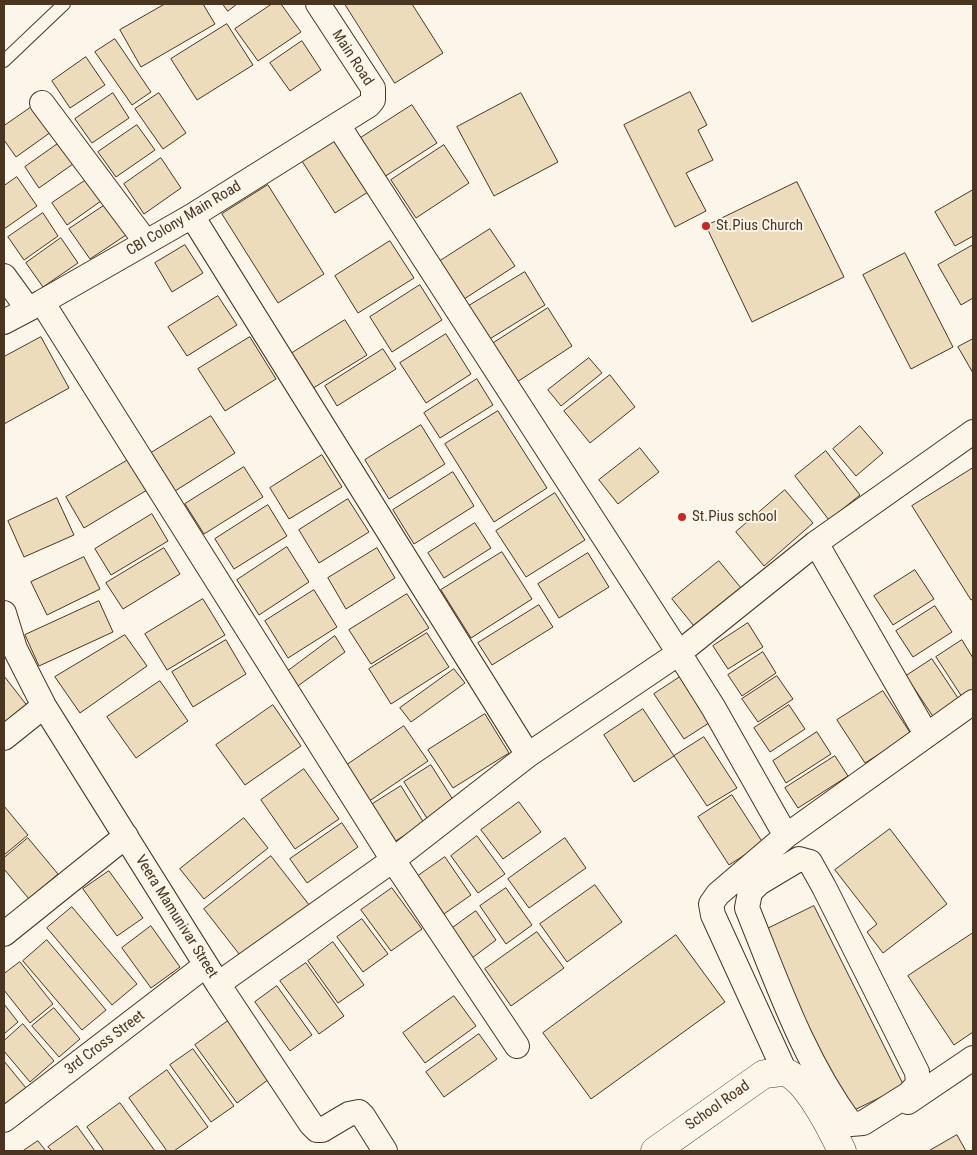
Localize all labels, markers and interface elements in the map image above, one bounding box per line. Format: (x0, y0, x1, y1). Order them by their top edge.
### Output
street label: Main Road (327, 27, 377, 89)
street label: CBI Colony Main Road (123, 178, 245, 260)
place label: St.Pius Church (716, 217, 803, 235)
marker: St.Pius Church (700, 220, 712, 232)
place label: St.Pius school (692, 508, 777, 526)
marker: St.Pius school (676, 511, 688, 523)
street label: Veera Mamunivar Street (131, 852, 221, 982)
street label: 3rd Cross Street (61, 1007, 149, 1079)
street label: School Road (683, 1077, 753, 1135)

